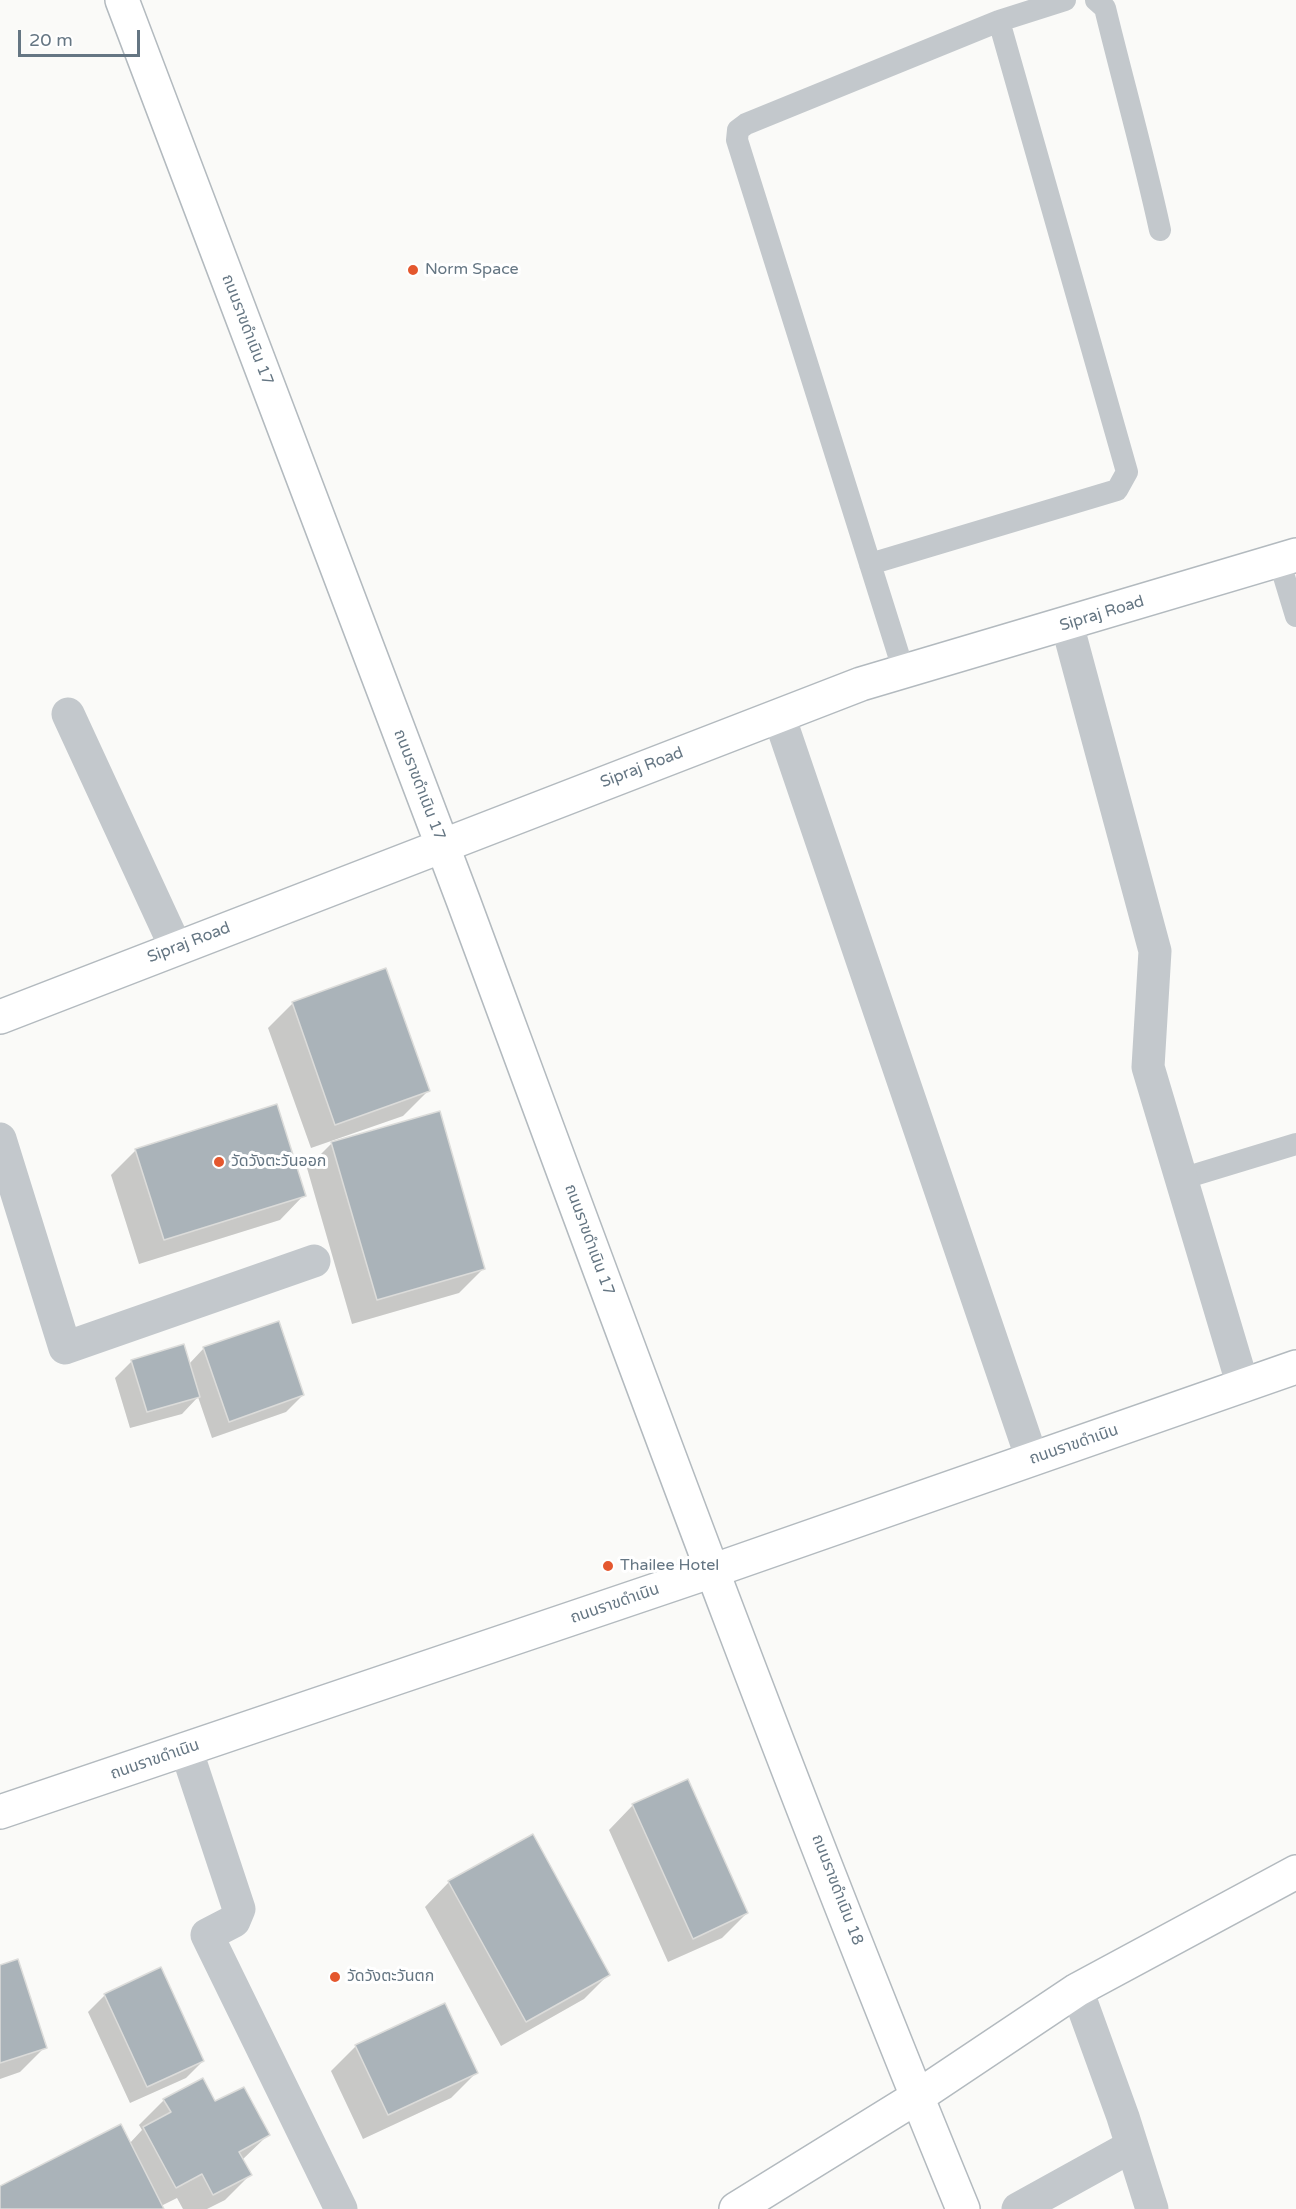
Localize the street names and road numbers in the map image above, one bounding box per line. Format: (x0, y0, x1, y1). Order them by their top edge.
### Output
street label: ถนนราขดำเนิน 17 (217, 272, 277, 388)
street label: Sipraj Road (1057, 592, 1147, 636)
street label: ถนนราขดำเนิน 17 (389, 727, 449, 843)
street label: Sipraj Road (598, 743, 686, 793)
street label: Sipraj Road (145, 918, 233, 968)
street label: ถนนราขดำเนิน 17 (560, 1182, 618, 1298)
street label: ถนนราขดำเนิน (1027, 1421, 1121, 1469)
street label: ถนนราขดำเนิน (568, 1580, 662, 1628)
street label: ถนนราขดำเนิน (108, 1736, 202, 1784)
street label: ถนนราขดำเนิน 18 (807, 1832, 867, 1948)

